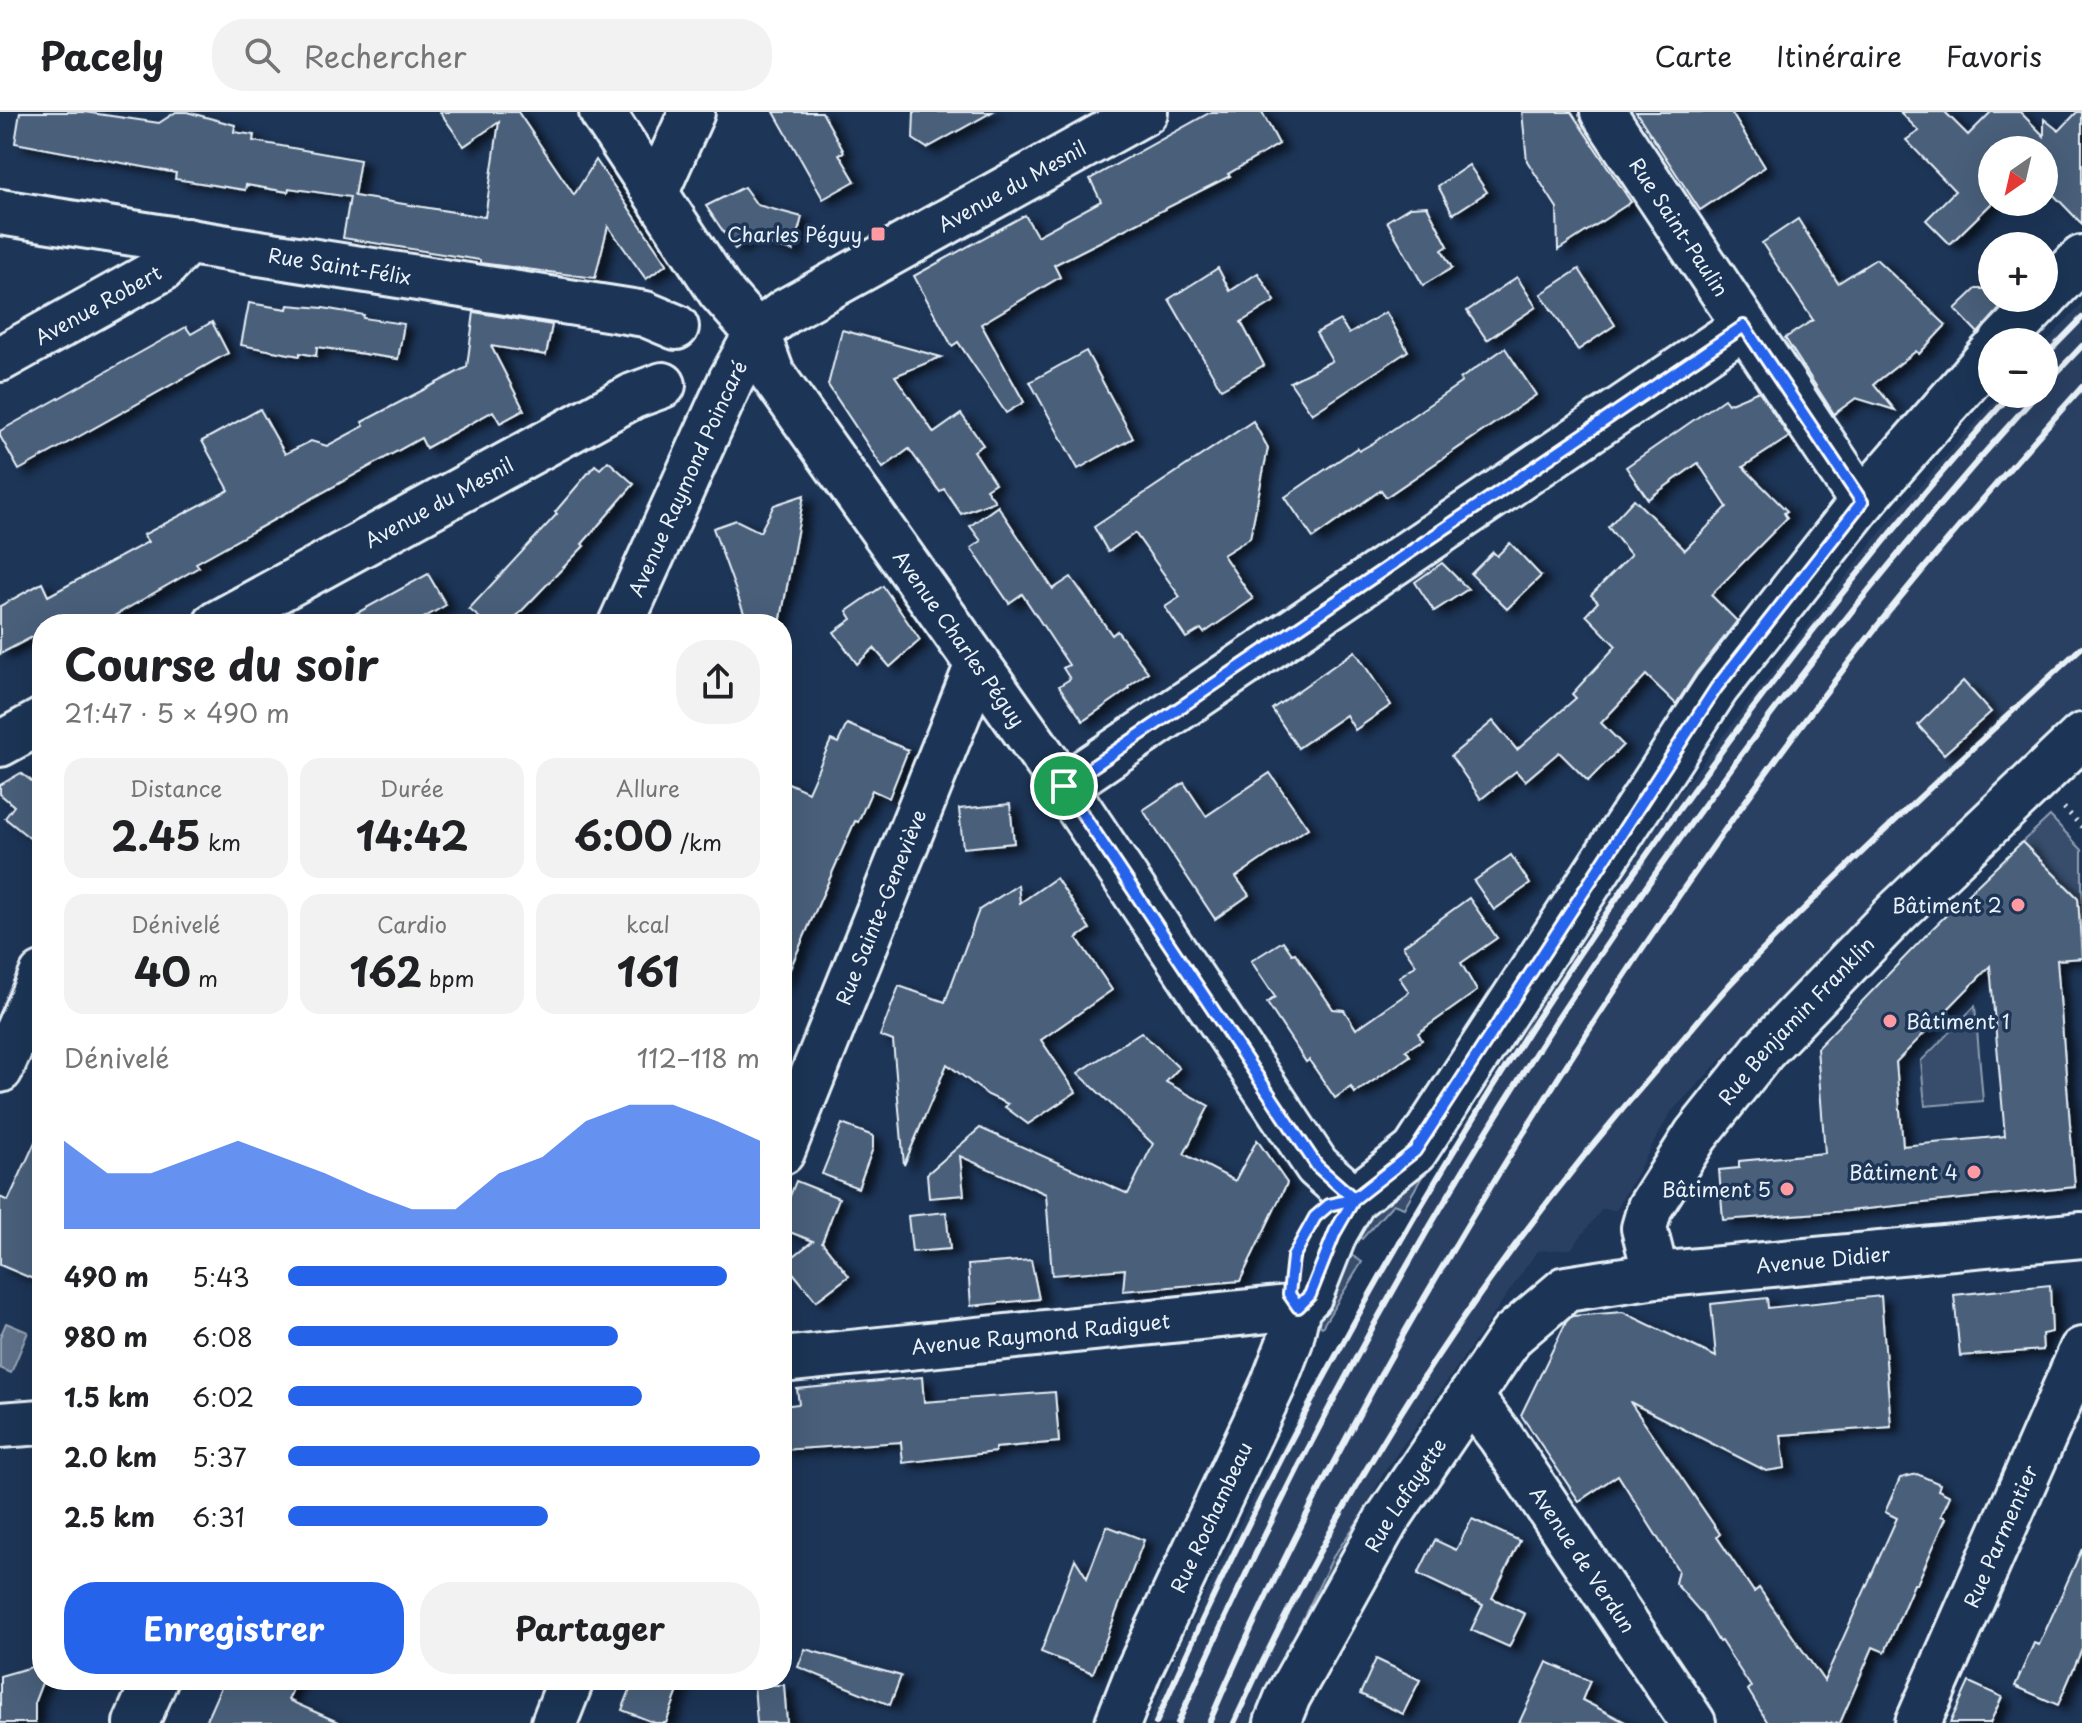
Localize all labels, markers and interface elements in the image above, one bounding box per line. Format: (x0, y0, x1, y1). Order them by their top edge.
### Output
search box (212, 19, 772, 91)
text: Pacely (40, 27, 164, 84)
icon: search (240, 33, 284, 77)
text: Rechercher (304, 33, 467, 78)
text: Carte (1654, 34, 1732, 77)
text: Itinéraire (1776, 34, 1902, 77)
text: Favoris (1946, 34, 2042, 77)
street label: Avenue du Mesnil (932, 133, 1092, 239)
north arrow (1978, 136, 2058, 216)
map controls (1978, 136, 2058, 408)
street label: Rue Saint-Paulin (1622, 152, 1736, 302)
place label: Charles Péguy (727, 219, 862, 249)
marker: Charles Péguy (869, 225, 887, 243)
button: + (1978, 232, 2058, 312)
street label: Rue Saint-Félix (266, 240, 413, 292)
street label: Avenue Robert (29, 257, 167, 352)
button: − (1978, 328, 2058, 408)
street label: Avenue Raymond Poincaré (620, 355, 754, 601)
street label: Avenue du Mesnil (359, 449, 519, 555)
street label: Avenue Charles Péguy (886, 544, 1032, 733)
text: Course du soir (64, 630, 379, 696)
button: share (676, 640, 760, 724)
text: 21:47 · 5 × 490 m (64, 693, 290, 732)
pin (1030, 752, 1098, 820)
icon: arrive (1042, 764, 1086, 808)
text: Distance (130, 771, 222, 804)
text: Durée (380, 771, 444, 804)
text: Allure (616, 771, 680, 804)
text: 2.45 (111, 804, 201, 865)
text: 14:42 (356, 804, 468, 865)
text: 6:00 (574, 804, 673, 865)
street label: Rue Sainte-Geneviève (828, 804, 933, 1009)
text: km (201, 825, 241, 858)
text: /km (673, 825, 722, 858)
place label: Bâtiment 2 (1892, 890, 2002, 920)
marker: Bâtiment 2 (2009, 896, 2027, 914)
text: Dénivelé (131, 907, 221, 940)
text: Cardio (377, 907, 447, 940)
text: kcal (626, 907, 670, 940)
street label: Rue Benjamin Franklin (1711, 929, 1881, 1111)
text: 40 (134, 940, 191, 1001)
text: 162 (349, 940, 422, 1001)
text: 161 (617, 940, 679, 1001)
text: m (191, 961, 218, 994)
text: bpm (422, 961, 475, 994)
place label: Bâtiment 1 (1906, 1006, 2010, 1036)
marker: Bâtiment 1 (1881, 1012, 1899, 1030)
text: Dénivelé (64, 1038, 169, 1077)
text: 112–118 m (637, 1038, 760, 1077)
place label: Bâtiment 4 (1849, 1157, 1958, 1187)
marker: Bâtiment 4 (1965, 1163, 1983, 1181)
place label: Bâtiment 5 (1662, 1174, 1771, 1204)
marker: Bâtiment 5 (1778, 1180, 1796, 1198)
street label: Avenue Didier (1755, 1238, 1892, 1281)
text: 490 m (64, 1257, 149, 1296)
text: 5:43 (192, 1257, 250, 1296)
street label: Avenue Raymond Radiguet (910, 1305, 1171, 1362)
text: 980 m (64, 1317, 148, 1356)
text: 6:08 (192, 1317, 253, 1356)
text: 1.5 km (64, 1377, 150, 1416)
text: 6:02 (192, 1377, 254, 1416)
street label: Rue Lafayette (1357, 1432, 1453, 1557)
text: 2.0 km (64, 1437, 157, 1476)
text: 5:37 (192, 1437, 247, 1476)
street label: Rue Rochambeau (1162, 1437, 1259, 1598)
street label: Rue Parmentier (1956, 1459, 2045, 1612)
street label: Avenue de Verdun (1523, 1480, 1643, 1639)
text: 2.5 km (64, 1497, 155, 1536)
text: 6:31 (192, 1497, 245, 1536)
button: Enregistrer (64, 1582, 404, 1674)
button: Partager (420, 1582, 760, 1674)

